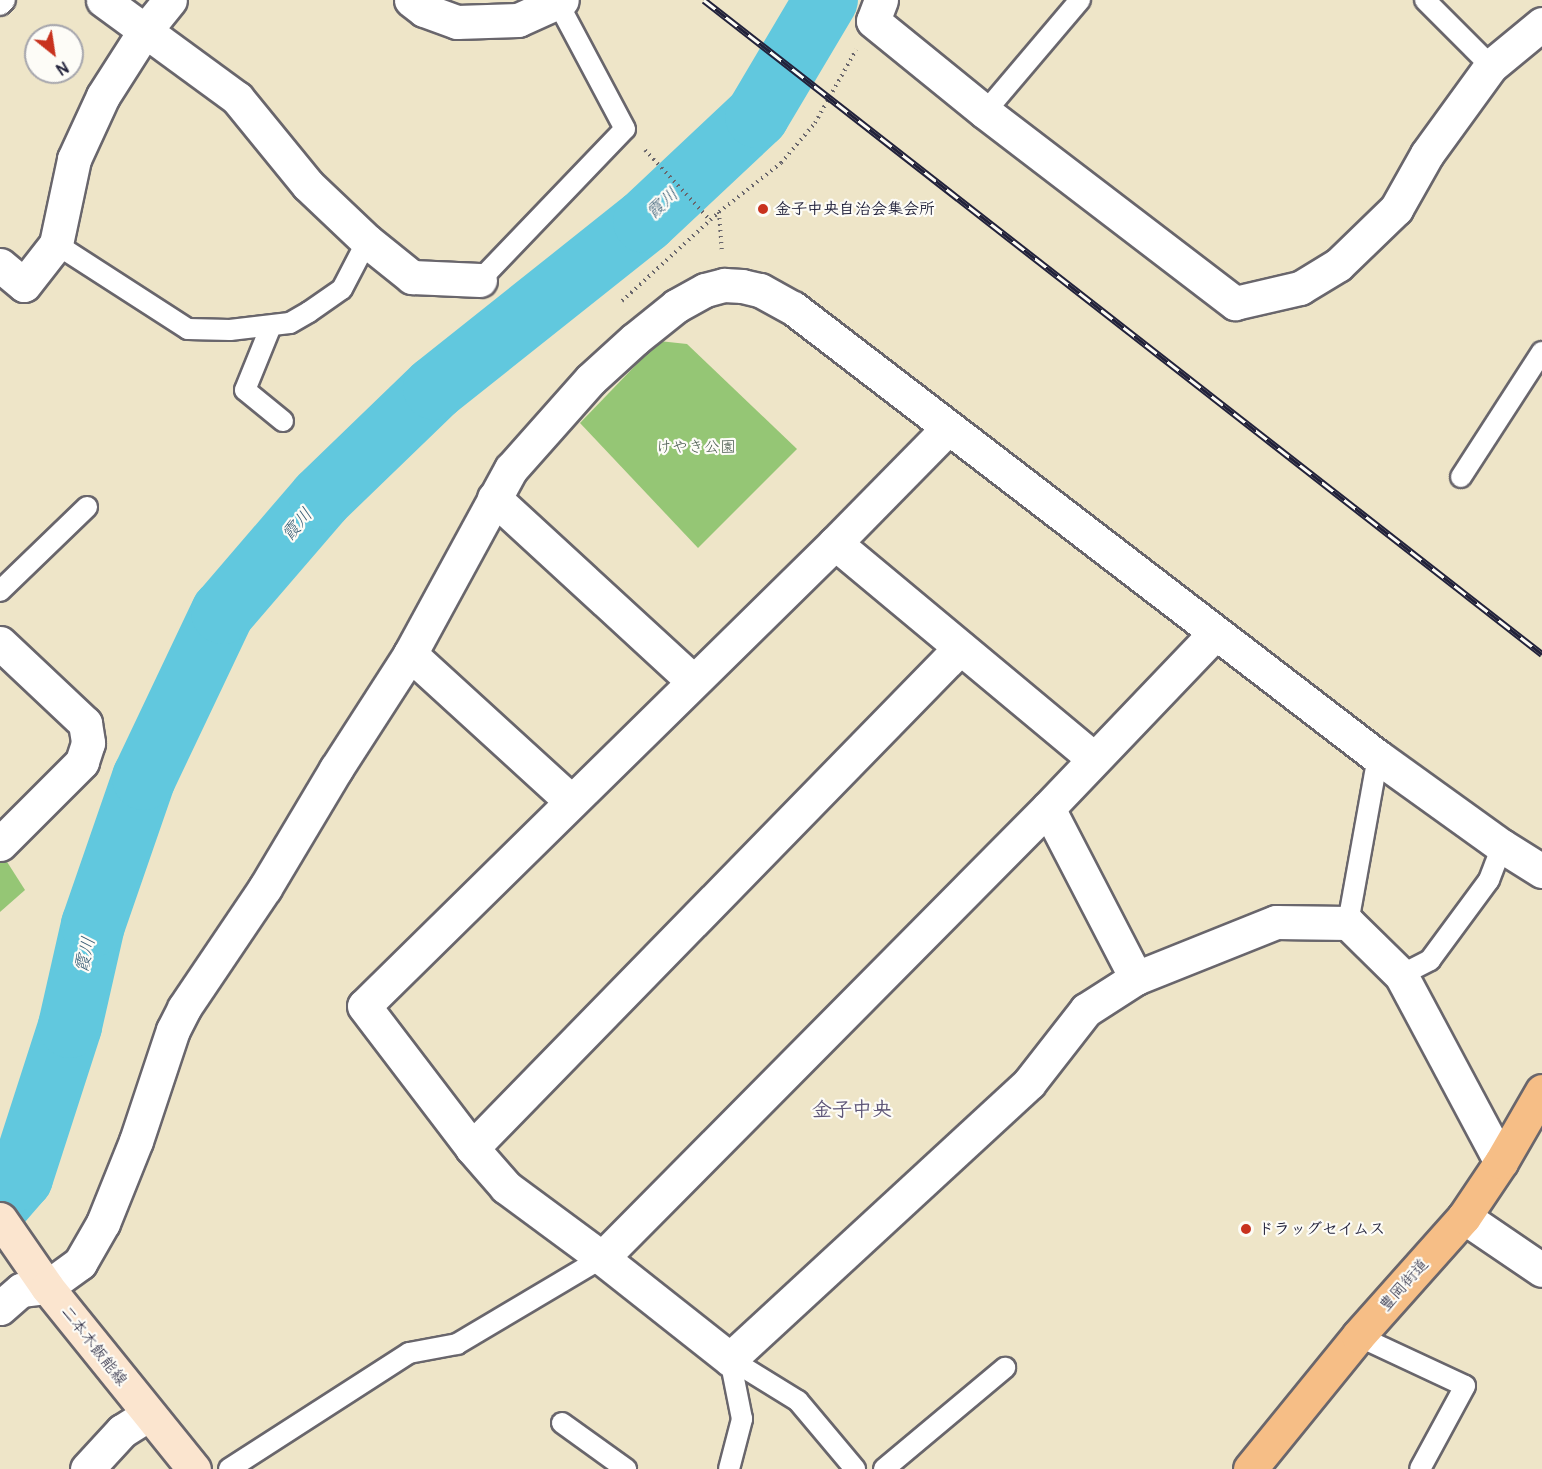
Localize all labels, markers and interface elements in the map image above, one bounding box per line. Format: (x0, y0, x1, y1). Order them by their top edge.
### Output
north arrow (24, 24, 84, 84)
text: N (52, 56, 72, 79)
water label: 霞川 (642, 184, 684, 224)
place label: 金子中央自治会集会所 (775, 199, 935, 219)
marker: 金子中央自治会集会所 (756, 202, 770, 216)
park label: けやき公園 (656, 437, 736, 457)
water label: 霞川 (278, 504, 318, 546)
water label: 霞川 (71, 935, 101, 975)
district label: 金子中央 (812, 1097, 892, 1121)
place label: ドラッグセイムス (1258, 1219, 1386, 1239)
marker: ドラッグセイムス (1239, 1222, 1253, 1236)
street label: 豊岡街道 (1375, 1255, 1433, 1315)
street label: 二本木飯能線 (57, 1302, 131, 1390)

